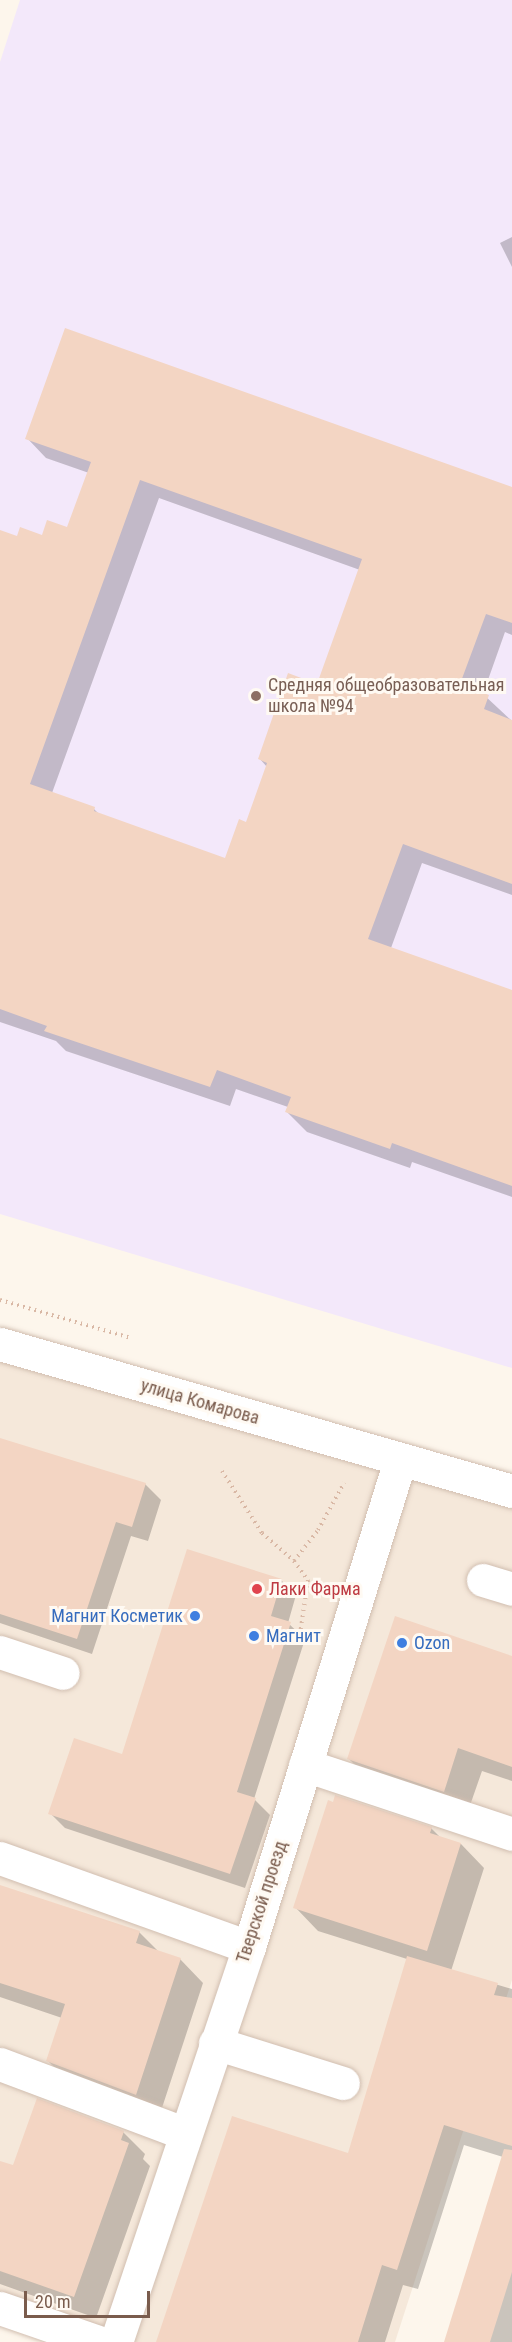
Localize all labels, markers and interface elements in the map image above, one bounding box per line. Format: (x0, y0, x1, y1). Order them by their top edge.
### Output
place label: Средняя общеобразовательная школа №94 (268, 675, 504, 718)
marker: Средняя общеобразовательная школа №94 (249, 689, 263, 703)
street label: улица Комарова (138, 1375, 262, 1429)
place label: Лаки Фарма (269, 1578, 361, 1600)
marker: Лаки Фарма (250, 1582, 264, 1596)
place label: Магнит Косметик (51, 1605, 183, 1627)
marker: Магнит Косметик (188, 1609, 202, 1623)
place label: Магнит (266, 1625, 321, 1647)
marker: Магнит (247, 1629, 261, 1643)
place label: Ozon (414, 1632, 450, 1654)
marker: Ozon (395, 1636, 409, 1650)
street label: Тверской проезд (232, 1838, 292, 1966)
scale bar (27, 2279, 153, 2317)
text: 20 m (35, 2291, 70, 2312)

